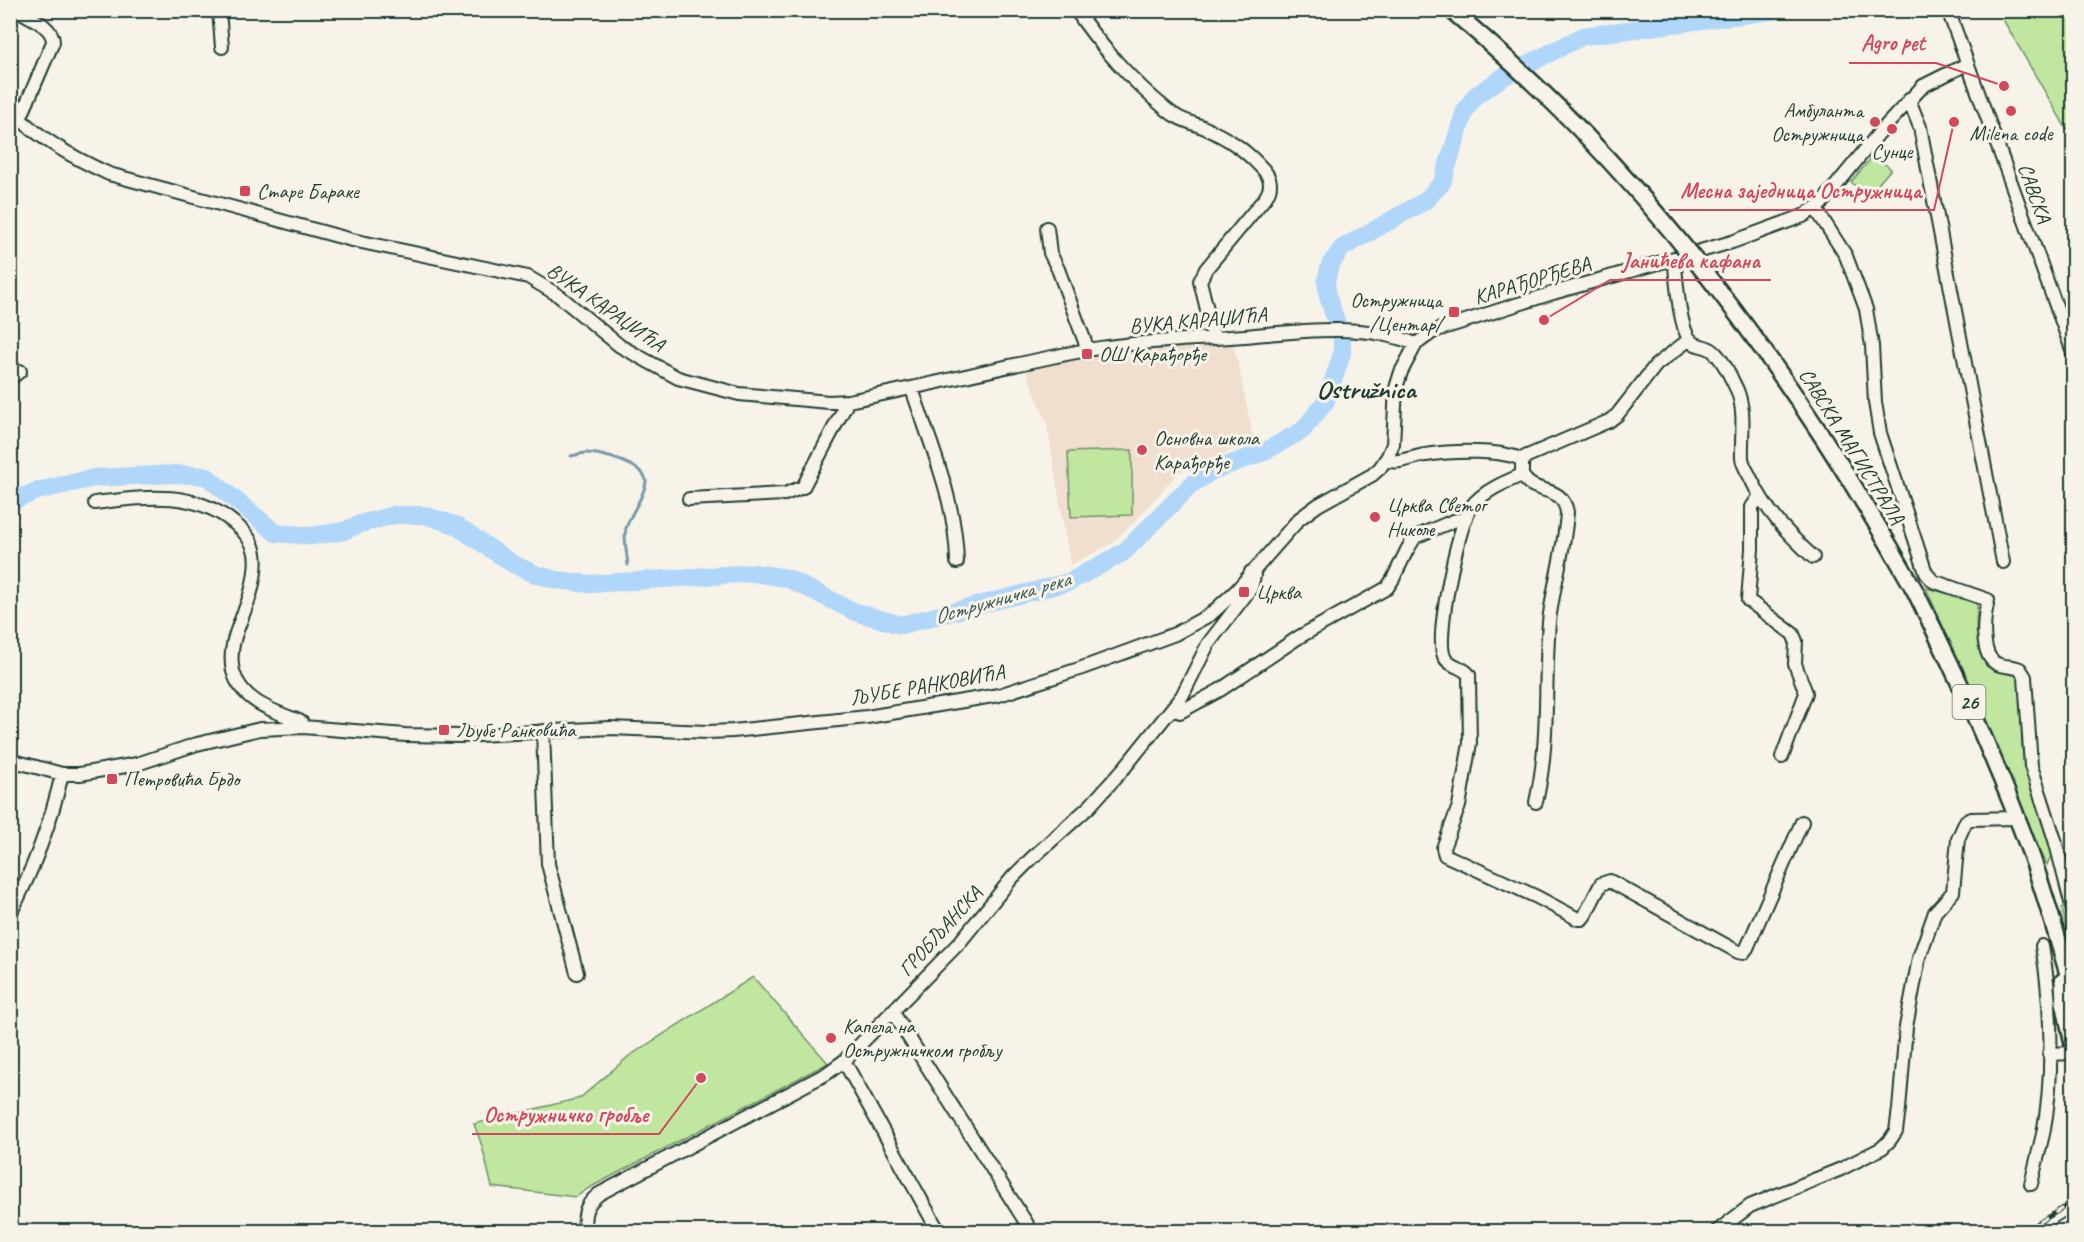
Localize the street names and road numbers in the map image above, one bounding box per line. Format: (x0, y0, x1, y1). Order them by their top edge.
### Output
street label: САВСКА (2012, 160, 2058, 227)
street label: КАРАЂОРЂЕВА (1471, 250, 1594, 311)
street label: ВУКА КАРАЏИЋА (542, 257, 671, 358)
street label: ВУКА КАРАЏИЋА (1128, 301, 1269, 339)
street label: САВСКА МАГИСТРАЛА (1794, 363, 1911, 529)
street label: ЉУБЕ РАНКОВИЋА (848, 658, 1008, 711)
road number: 26 (1952, 685, 1986, 719)
street label: ГРОБЉАНСКА (893, 880, 988, 981)

